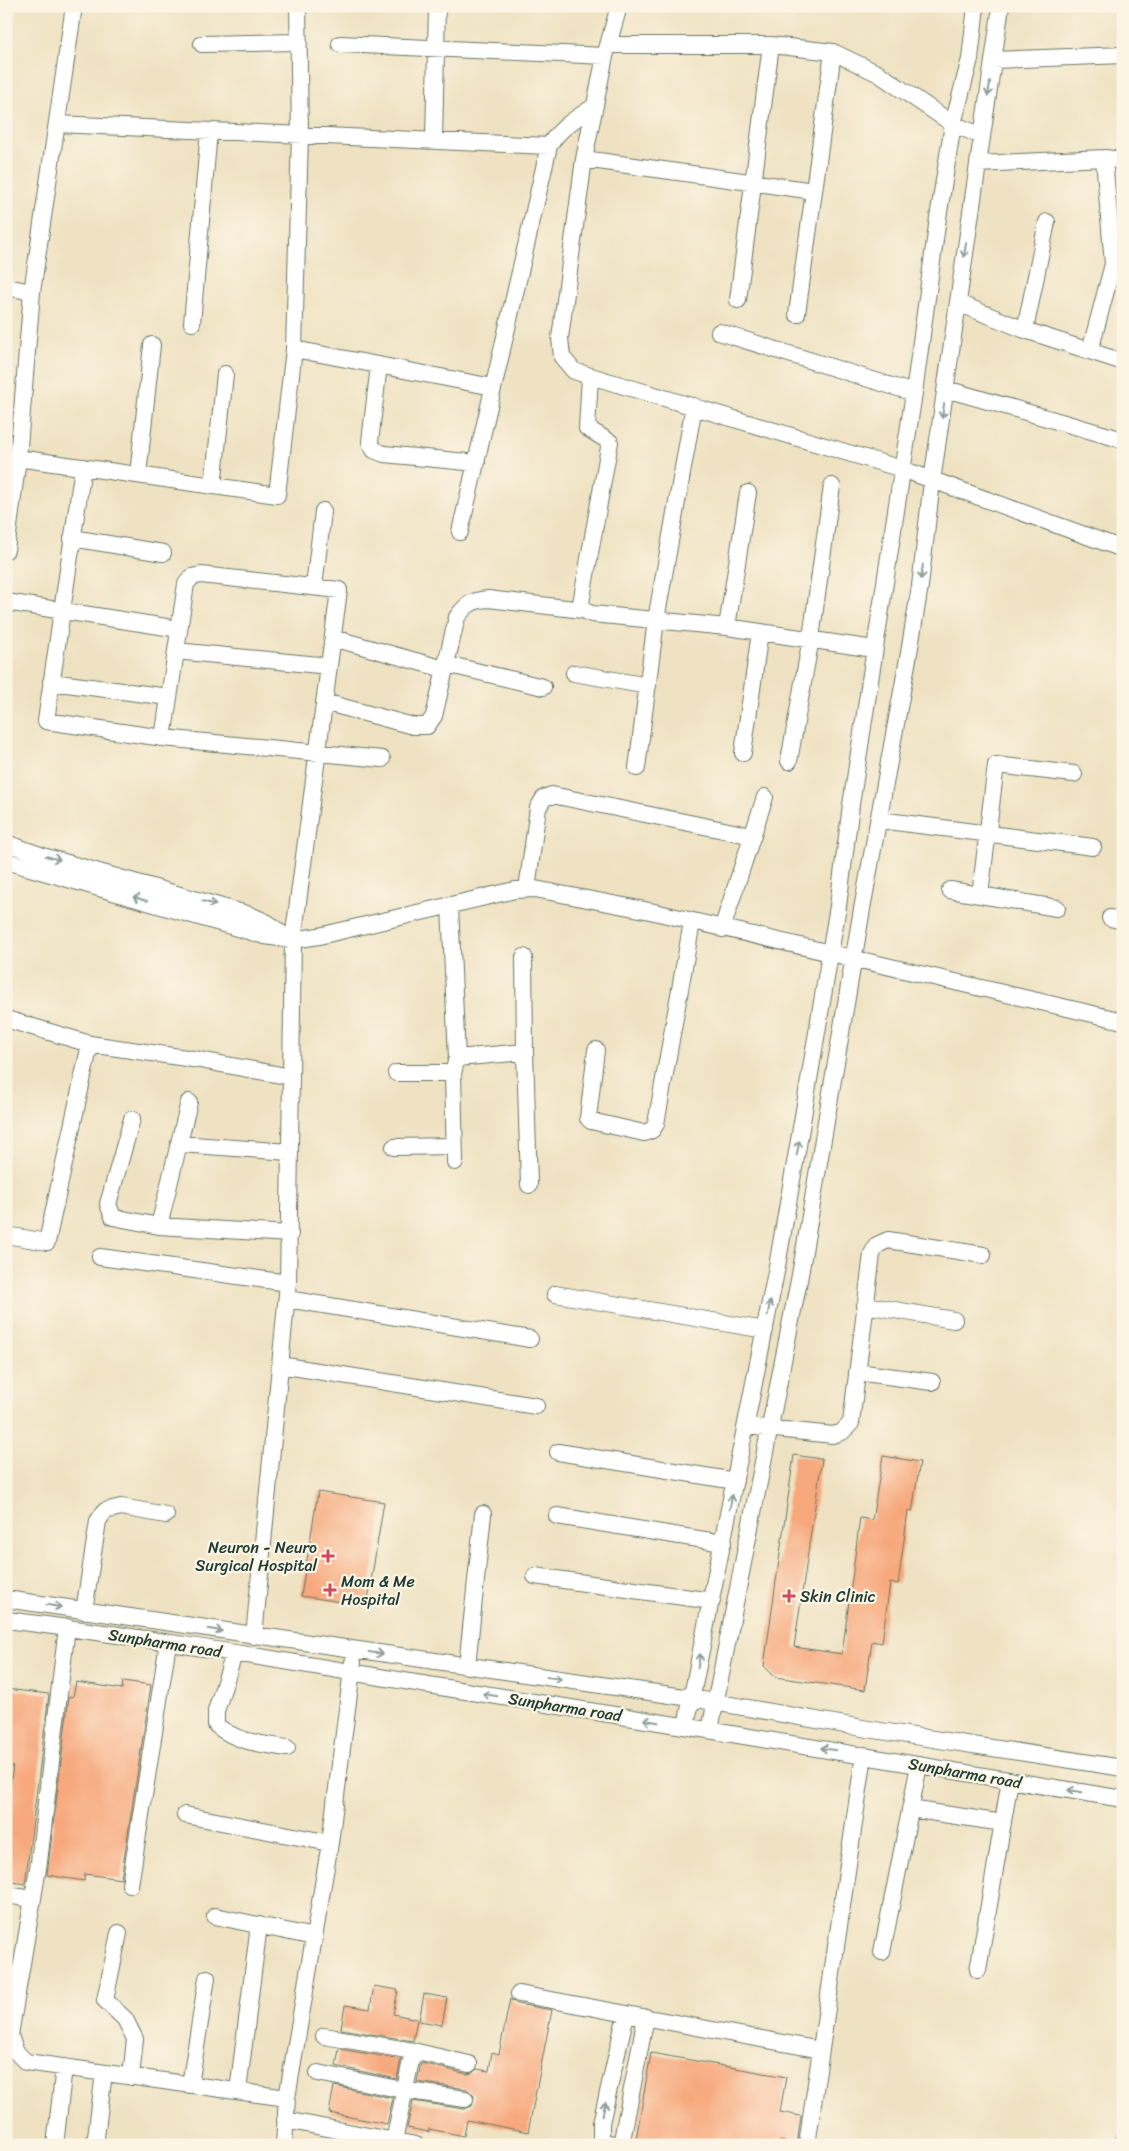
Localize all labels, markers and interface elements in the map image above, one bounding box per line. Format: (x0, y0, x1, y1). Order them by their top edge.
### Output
one-way arrow (984, 81, 994, 97)
one-way arrow (960, 242, 970, 258)
one-way arrow (938, 402, 948, 418)
one-way arrow (917, 564, 927, 580)
one-way arrow (44, 854, 60, 864)
one-way arrow (132, 893, 148, 903)
one-way arrow (200, 899, 216, 909)
one-way arrow (794, 1141, 804, 1157)
one-way arrow (765, 1301, 774, 1317)
one-way arrow (727, 1495, 736, 1511)
place label: Neuron - Neuro Surgical Hospital (195, 1533, 317, 1580)
marker: Neuron - Neuro Surgical Hospital (321, 1549, 335, 1563)
place label: Mom & Me Hospital (341, 1567, 415, 1614)
place label: Skin Clinic (800, 1582, 876, 1611)
marker: Mom & Me Hospital (323, 1583, 337, 1597)
marker: Skin Clinic (782, 1589, 796, 1603)
one-way arrow (46, 1602, 62, 1612)
street label: Sunpharma road (106, 1620, 225, 1667)
one-way arrow (207, 1626, 223, 1636)
one-way arrow (368, 1648, 384, 1658)
one-way arrow (695, 1654, 704, 1670)
one-way arrow (546, 1674, 562, 1684)
street label: Sunpharma road (506, 1684, 625, 1731)
one-way arrow (482, 1689, 498, 1699)
one-way arrow (643, 1715, 659, 1725)
one-way arrow (821, 1744, 837, 1754)
street label: Sunpharma road (906, 1749, 1025, 1797)
one-way arrow (1067, 1786, 1083, 1796)
one-way arrow (600, 2102, 609, 2118)

